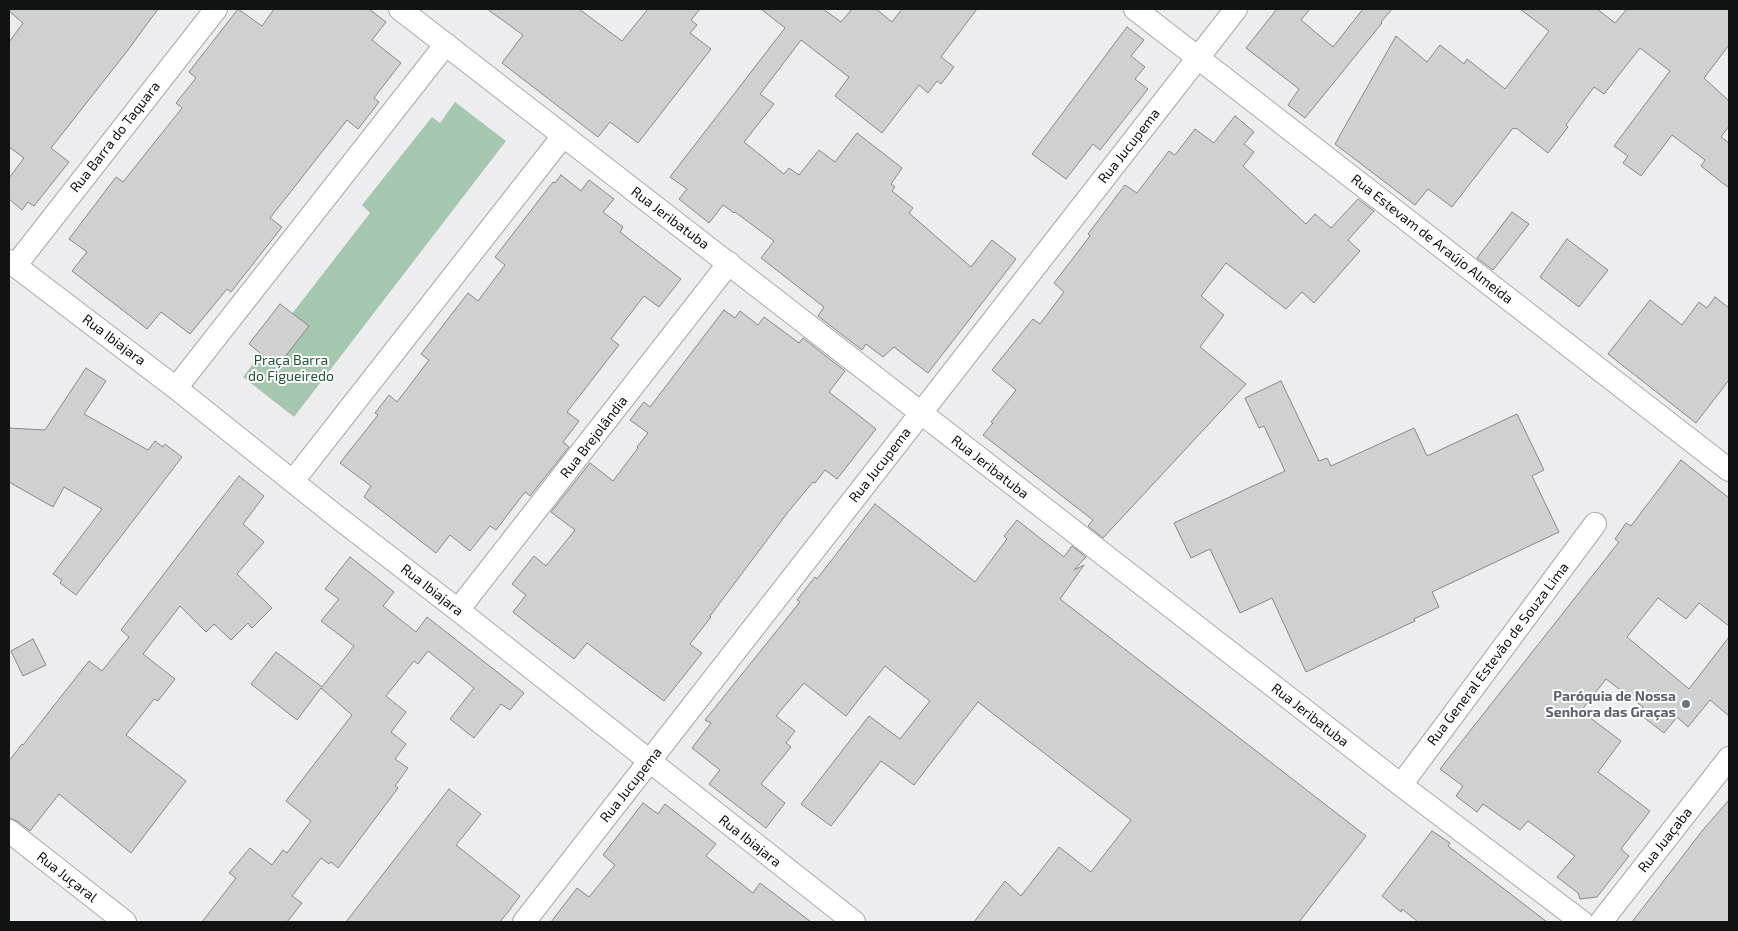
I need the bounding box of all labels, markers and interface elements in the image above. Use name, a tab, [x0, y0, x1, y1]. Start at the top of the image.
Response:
street label: Rua Barra do Taquara	[66, 78, 164, 196]
street label: Rua Jucupema	[1094, 105, 1164, 187]
street label: Rua Estevam de Araújo Almeida	[1348, 171, 1516, 307]
street label: Rua Jeribatuba	[628, 183, 712, 253]
street label: Rua Ibiajara	[79, 311, 149, 369]
park label: Praça Barra do Figueiredo	[248, 352, 334, 384]
street label: Rua Brejolândia	[557, 393, 631, 481]
street label: Rua Jucupema	[845, 424, 915, 506]
street label: Rua Jeribatuba	[948, 432, 1032, 502]
street label: Rua General Estevão de Souza Lima	[1424, 559, 1572, 749]
street label: Rua Ibiajara	[397, 560, 467, 620]
street label: Rua Jeribatuba	[1268, 680, 1352, 750]
place label: Paróquia de Nossa Senhora das Graças	[1546, 688, 1676, 720]
marker: Paróquia de Nossa Senhora das Graças	[1680, 698, 1692, 710]
street label: Rua Jucupema	[596, 744, 666, 826]
street label: Rua Juaçaba	[1634, 804, 1696, 876]
street label: Rua Ibiajara	[715, 811, 785, 871]
street label: Rua Juçaral	[33, 848, 101, 906]

